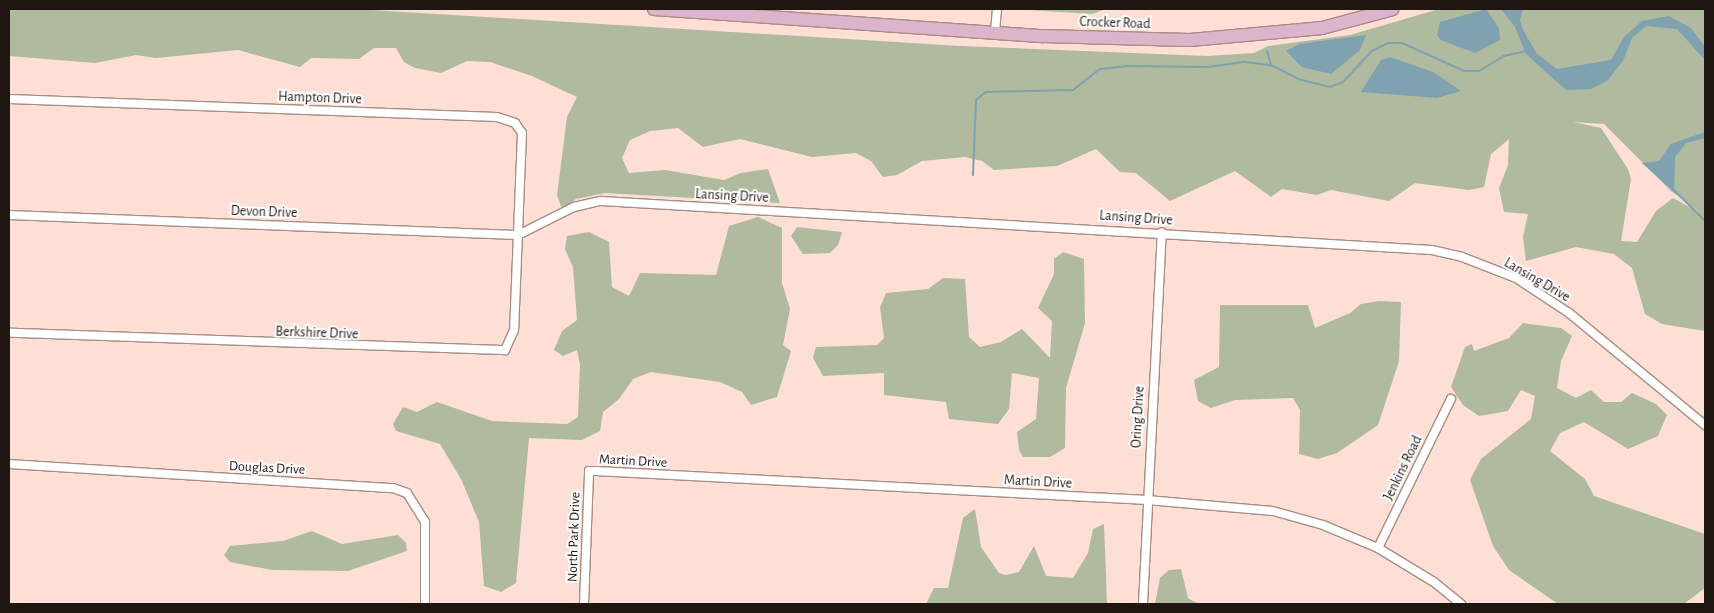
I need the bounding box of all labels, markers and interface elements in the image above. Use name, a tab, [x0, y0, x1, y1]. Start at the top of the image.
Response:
street label: Crocker Road	[1079, 13, 1151, 33]
street label: Hampton Drive	[278, 88, 362, 108]
street label: Lansing Drive	[695, 186, 769, 206]
street label: Devon Drive	[230, 202, 298, 222]
street label: Lansing Drive	[1099, 207, 1173, 229]
street label: Lansing Drive	[1501, 254, 1573, 306]
street label: Berkshire Drive	[275, 323, 359, 343]
street label: Oring Drive	[1128, 385, 1148, 449]
street label: Jenkins Road	[1380, 433, 1426, 503]
street label: Martin Drive	[598, 451, 668, 471]
street label: Douglas Drive	[228, 458, 306, 478]
street label: Martin Drive	[1003, 472, 1073, 492]
street label: North Park Drive	[564, 492, 584, 582]

